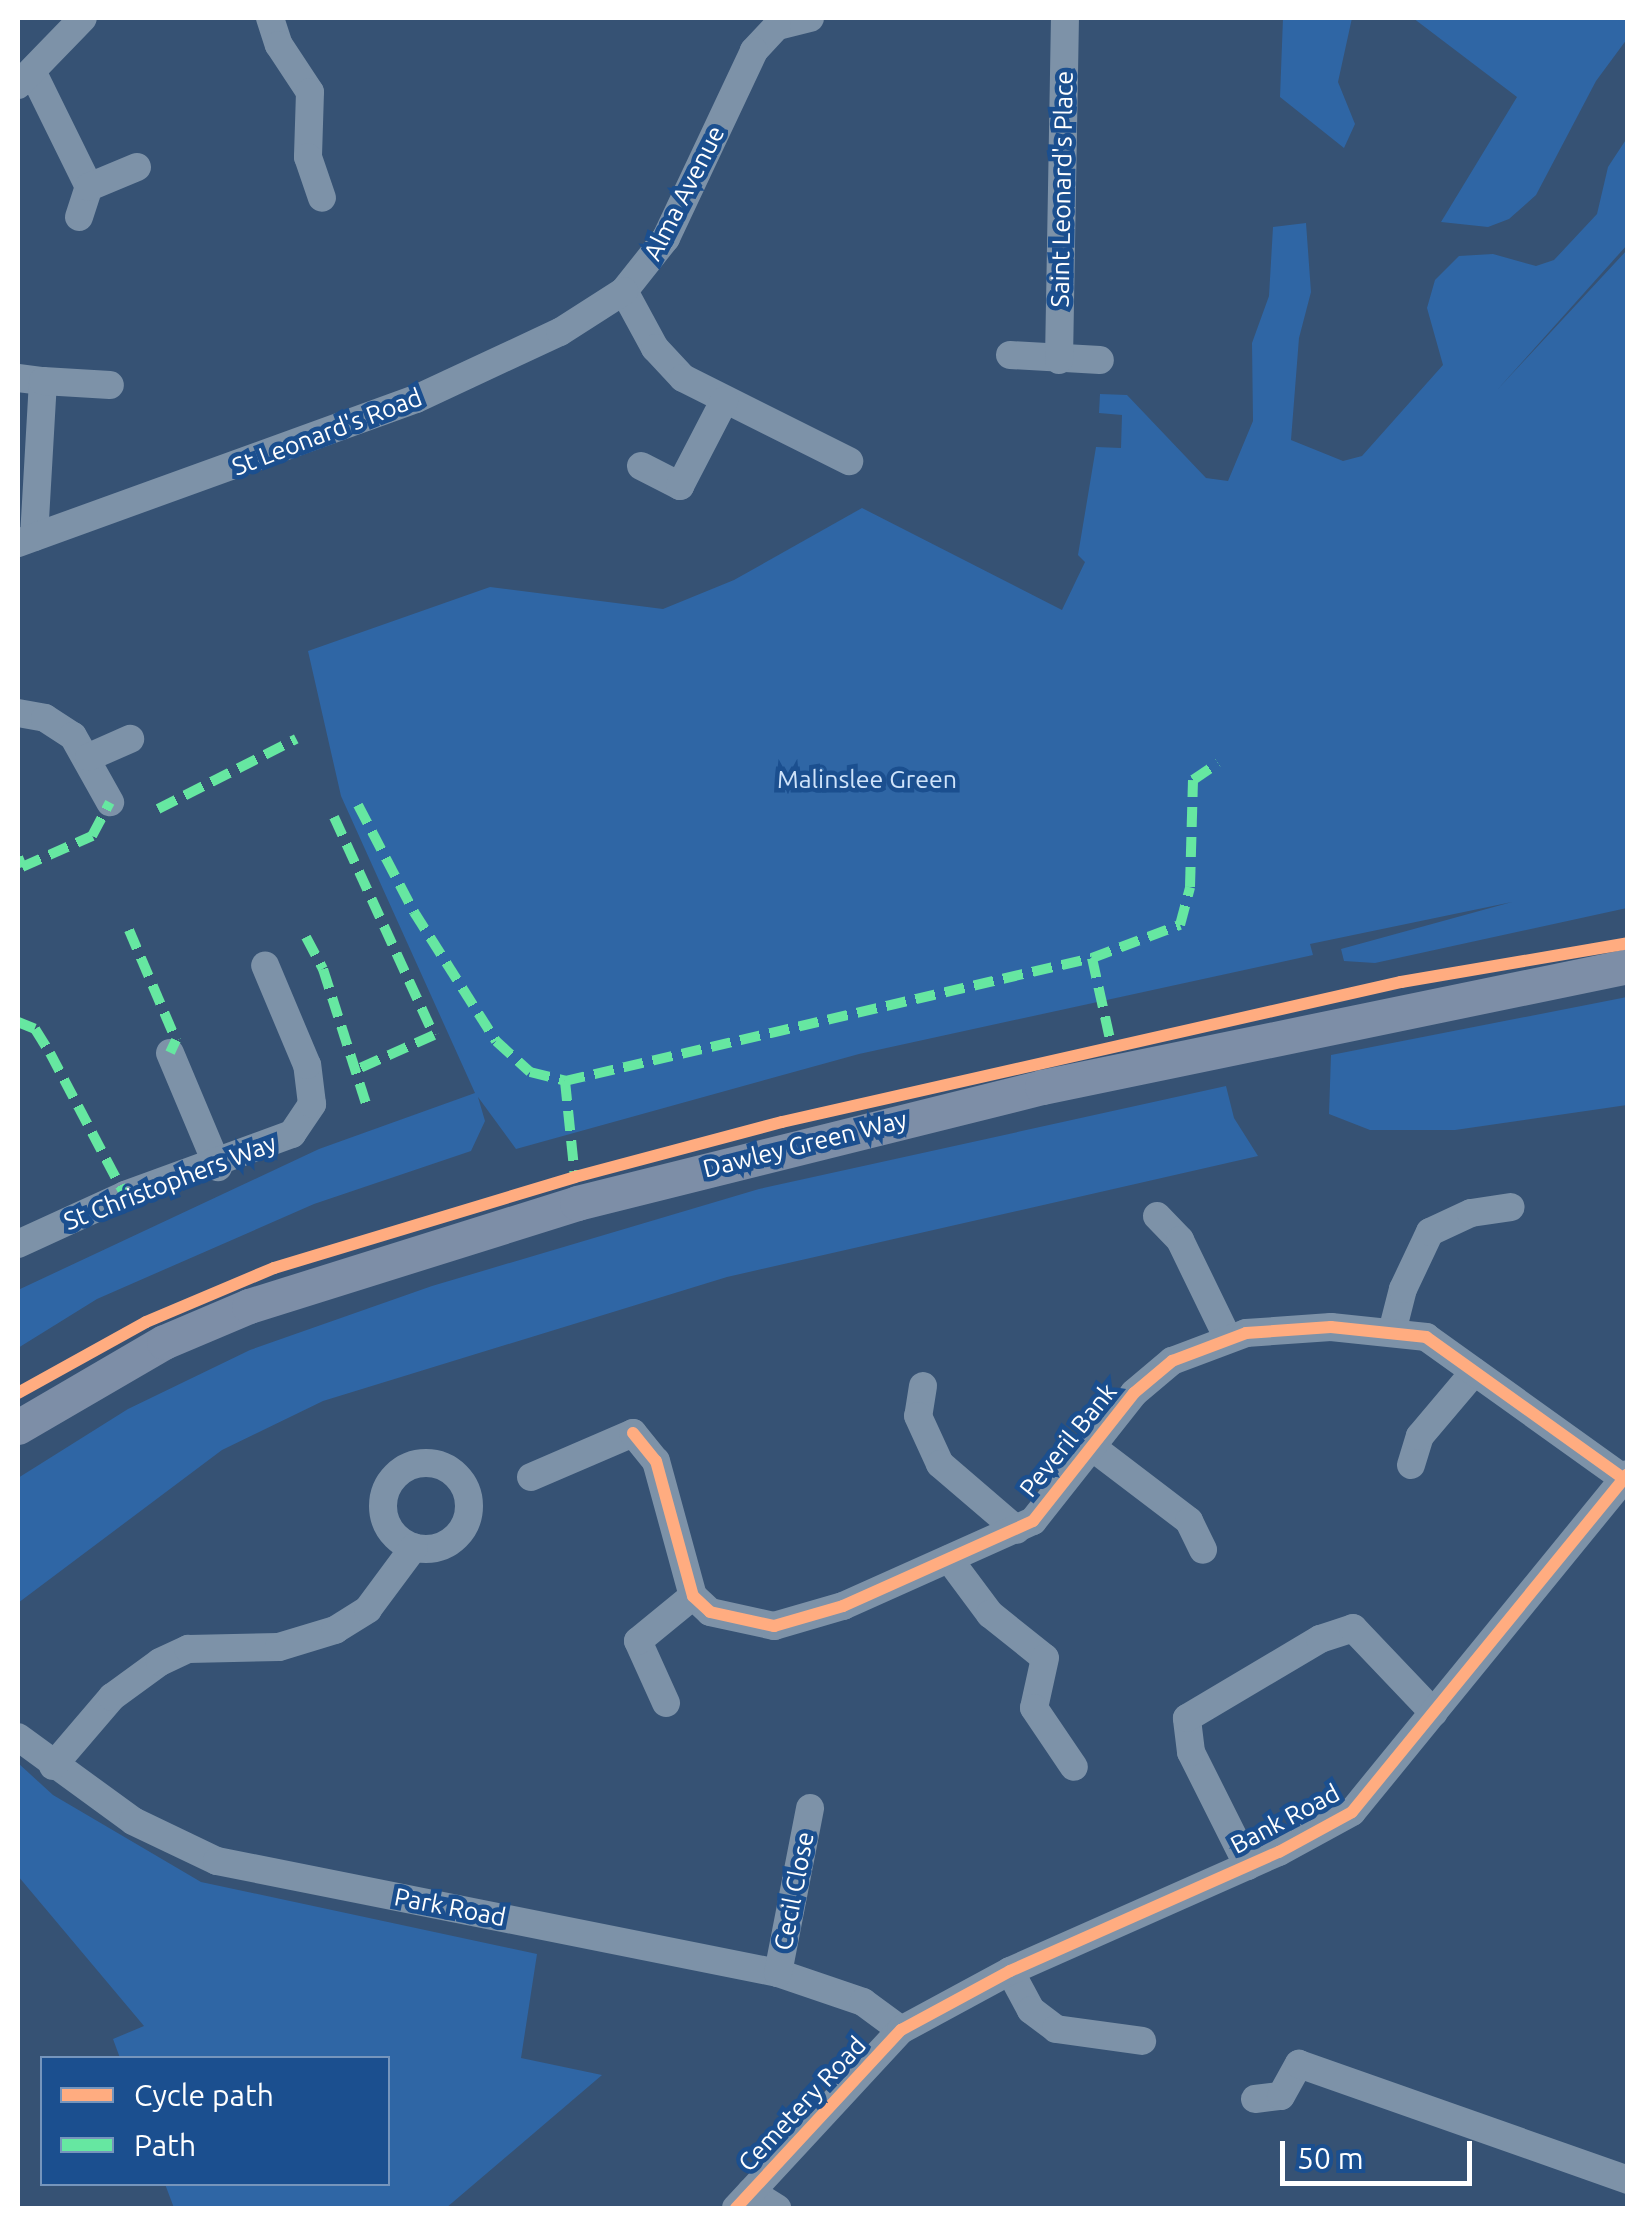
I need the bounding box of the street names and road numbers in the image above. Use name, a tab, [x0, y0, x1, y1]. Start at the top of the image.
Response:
street label: Saint Leonard's Place	[1045, 70, 1079, 308]
street label: Alma Avenue	[637, 121, 731, 265]
street label: St Leonard's Road	[228, 382, 426, 482]
street label: Dawley Green Way	[700, 1104, 910, 1184]
street label: St Christophers Way	[59, 1128, 281, 1236]
street label: Peveril Bank	[1013, 1377, 1123, 1503]
street label: Bank Road	[1225, 1778, 1345, 1860]
street label: Cecil Close	[768, 1829, 820, 1953]
street label: Park Road	[392, 1881, 508, 1933]
street label: Cemetery Road	[732, 2030, 872, 2178]

